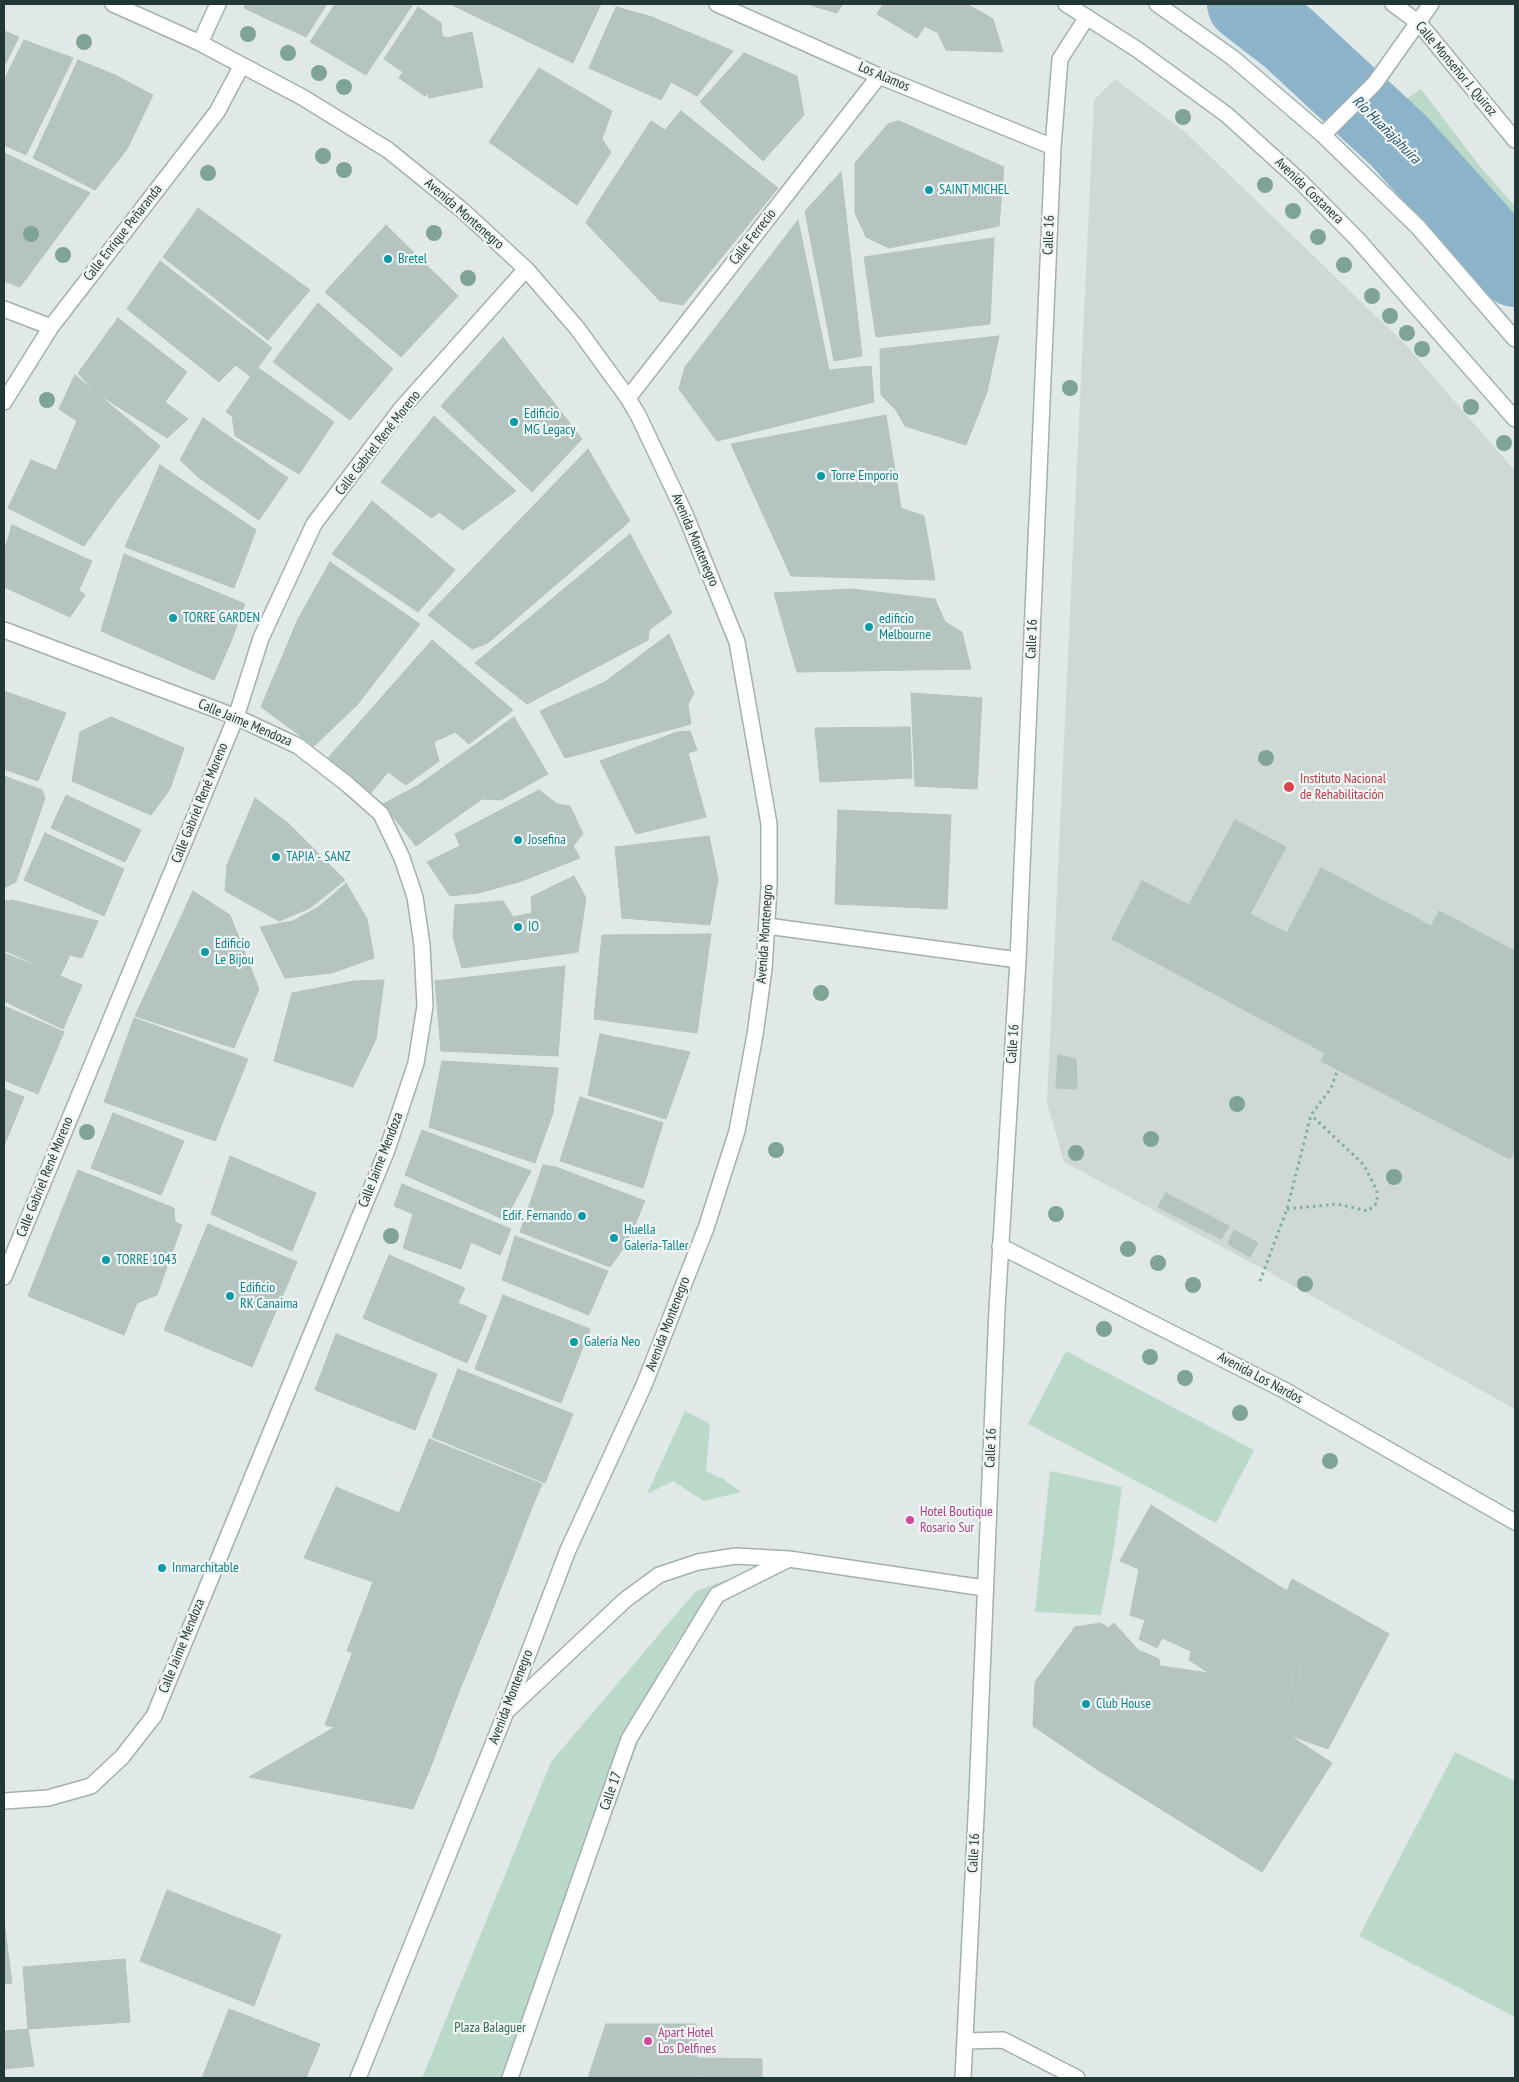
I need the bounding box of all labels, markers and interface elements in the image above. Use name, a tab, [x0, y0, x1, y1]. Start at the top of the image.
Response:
street label: Calle Monseñor J. Quiroz	[1412, 18, 1500, 120]
street label: Los Alamos	[856, 59, 912, 95]
water label: Río Huañajahuira	[1348, 92, 1424, 168]
street label: Avenida Costanera	[1271, 154, 1347, 228]
street label: Avenida Montenegro	[421, 175, 507, 253]
street label: Calle Enrique Peñaranda	[80, 181, 166, 285]
place label: SAINT MICHEL	[939, 182, 1010, 198]
marker: SAINT MICHEL	[923, 184, 935, 196]
street label: Calle Ferrecio	[726, 206, 780, 268]
street label: Calle 16	[1040, 215, 1058, 255]
place label: Bretel	[398, 251, 427, 267]
marker: Bretel	[382, 253, 394, 265]
street label: Calle Gabriel René Moreno	[332, 387, 424, 499]
place label: Edificio MG Legacy	[524, 406, 575, 438]
marker: Edificio MG Legacy	[508, 416, 520, 428]
place label: Torre Emporio	[831, 468, 898, 484]
marker: Torre Emporio	[815, 470, 827, 482]
street label: Avenida Montenegro	[668, 491, 722, 589]
place label: TORRE GARDEN	[183, 610, 260, 626]
place label: edificio Melbourne	[879, 611, 931, 644]
marker: TORRE GARDEN	[167, 612, 179, 624]
street label: Calle 16	[1023, 619, 1041, 659]
marker: edificio Melbourne	[863, 621, 875, 633]
street label: Calle Jaime Mendoza	[196, 696, 294, 750]
street label: Calle Gabriel René Moreno	[168, 740, 232, 866]
place label: Instituto Nacional de Rehabilitación	[1300, 771, 1386, 804]
marker: Instituto Nacional de Rehabilitación	[1282, 780, 1296, 794]
place label: Josefina	[528, 832, 566, 848]
marker: Josefina	[512, 834, 524, 846]
place label: TAPIA - SANZ	[286, 849, 351, 865]
marker: TAPIA - SANZ	[270, 851, 282, 863]
street label: Avenida Montenegro	[753, 884, 777, 984]
place label: IO	[528, 919, 539, 935]
marker: IO	[512, 921, 524, 933]
place label: Edificio Le Bijou	[215, 936, 254, 969]
marker: Edificio Le Bijou	[199, 946, 211, 958]
street label: Calle 16	[1003, 1024, 1023, 1064]
street label: Calle Jaime Mendoza	[355, 1110, 407, 1210]
street label: Calle Gabriel René Moreno	[13, 1114, 77, 1240]
place label: Edif. Fernando	[503, 1208, 572, 1224]
marker: Edif. Fernando	[576, 1210, 588, 1222]
place label: Huella Galería-Taller	[624, 1222, 689, 1254]
marker: Huella Galería-Taller	[608, 1232, 620, 1244]
place label: TORRE 1043	[116, 1252, 177, 1268]
marker: TORRE 1043	[100, 1254, 112, 1266]
street label: Avenida Montenegro	[642, 1274, 694, 1374]
place label: Edificio RK Canaima	[240, 1280, 298, 1312]
marker: Edificio RK Canaima	[224, 1290, 236, 1302]
place label: Galería Neo	[584, 1334, 640, 1350]
marker: Galería Neo	[568, 1336, 580, 1348]
street label: Avenida Los Nardos	[1215, 1349, 1305, 1407]
street label: Calle 16	[982, 1428, 1000, 1468]
place label: Hotel Boutique Rosario Sur	[920, 1504, 993, 1536]
marker: Hotel Boutique Rosario Sur	[904, 1514, 916, 1526]
place label: Inmarchitable	[172, 1560, 239, 1576]
marker: Inmarchitable	[156, 1562, 168, 1574]
street label: Calle Jaime Mendoza	[155, 1596, 209, 1696]
street label: Avenida Montenegro	[485, 1647, 537, 1747]
place label: Club House	[1096, 1696, 1151, 1712]
marker: Club House	[1080, 1698, 1092, 1710]
street label: Calle 17	[597, 1769, 625, 1813]
street label: Calle 16	[965, 1833, 983, 1873]
park label: Plaza Balaguer	[454, 2020, 526, 2036]
place label: Apart Hotel Los Delfines	[658, 2025, 716, 2058]
marker: Apart Hotel Los Delfines	[642, 2035, 654, 2047]

